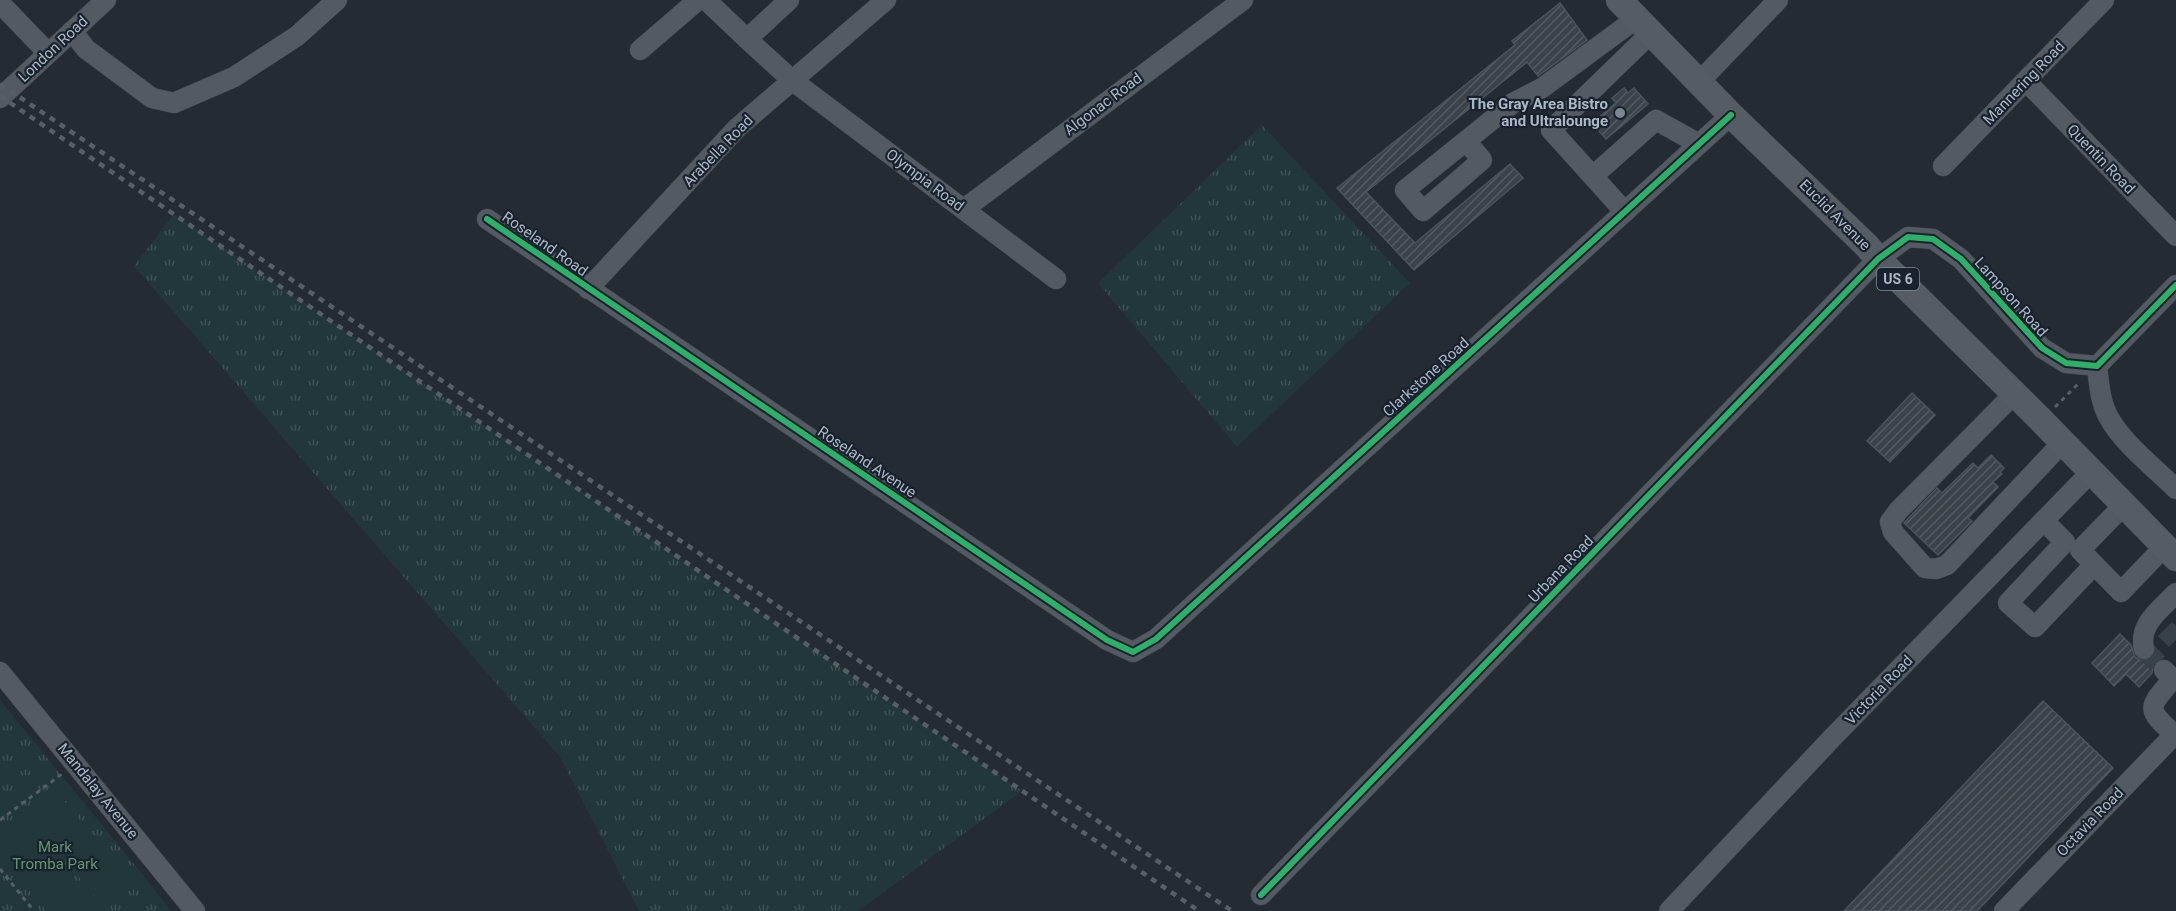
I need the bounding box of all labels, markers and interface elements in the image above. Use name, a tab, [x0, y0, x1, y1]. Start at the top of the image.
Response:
street label: London Road	[15, 12, 91, 86]
street label: Mannering Road	[1980, 37, 2068, 129]
street label: Algonac Road	[1061, 69, 1145, 139]
place label: The Gray Area Bistro and Ultralounge	[1468, 95, 1608, 130]
marker: The Gray Area Bistro and Ultralounge	[1613, 106, 1627, 120]
street label: Arabella Road	[679, 111, 757, 191]
street label: Quentin Road	[2063, 120, 2139, 198]
street label: Olympia Road	[883, 145, 967, 215]
street label: Euclid Avenue	[1796, 176, 1874, 254]
street label: Roseland Road	[499, 208, 591, 280]
street label: Lampson Road	[1971, 254, 2051, 340]
road number: US 6	[1877, 268, 1919, 290]
street label: Clarkstone Road	[1379, 334, 1473, 420]
street label: Roseland Avenue	[814, 422, 920, 502]
street label: Urbana Road	[1525, 532, 1597, 606]
street label: Victoria Road	[1841, 652, 1917, 728]
street label: Mandalay Avenue	[54, 740, 142, 842]
street label: Octavia Road	[2053, 784, 2127, 860]
park label: Mark Tromba Park	[12, 838, 98, 873]

